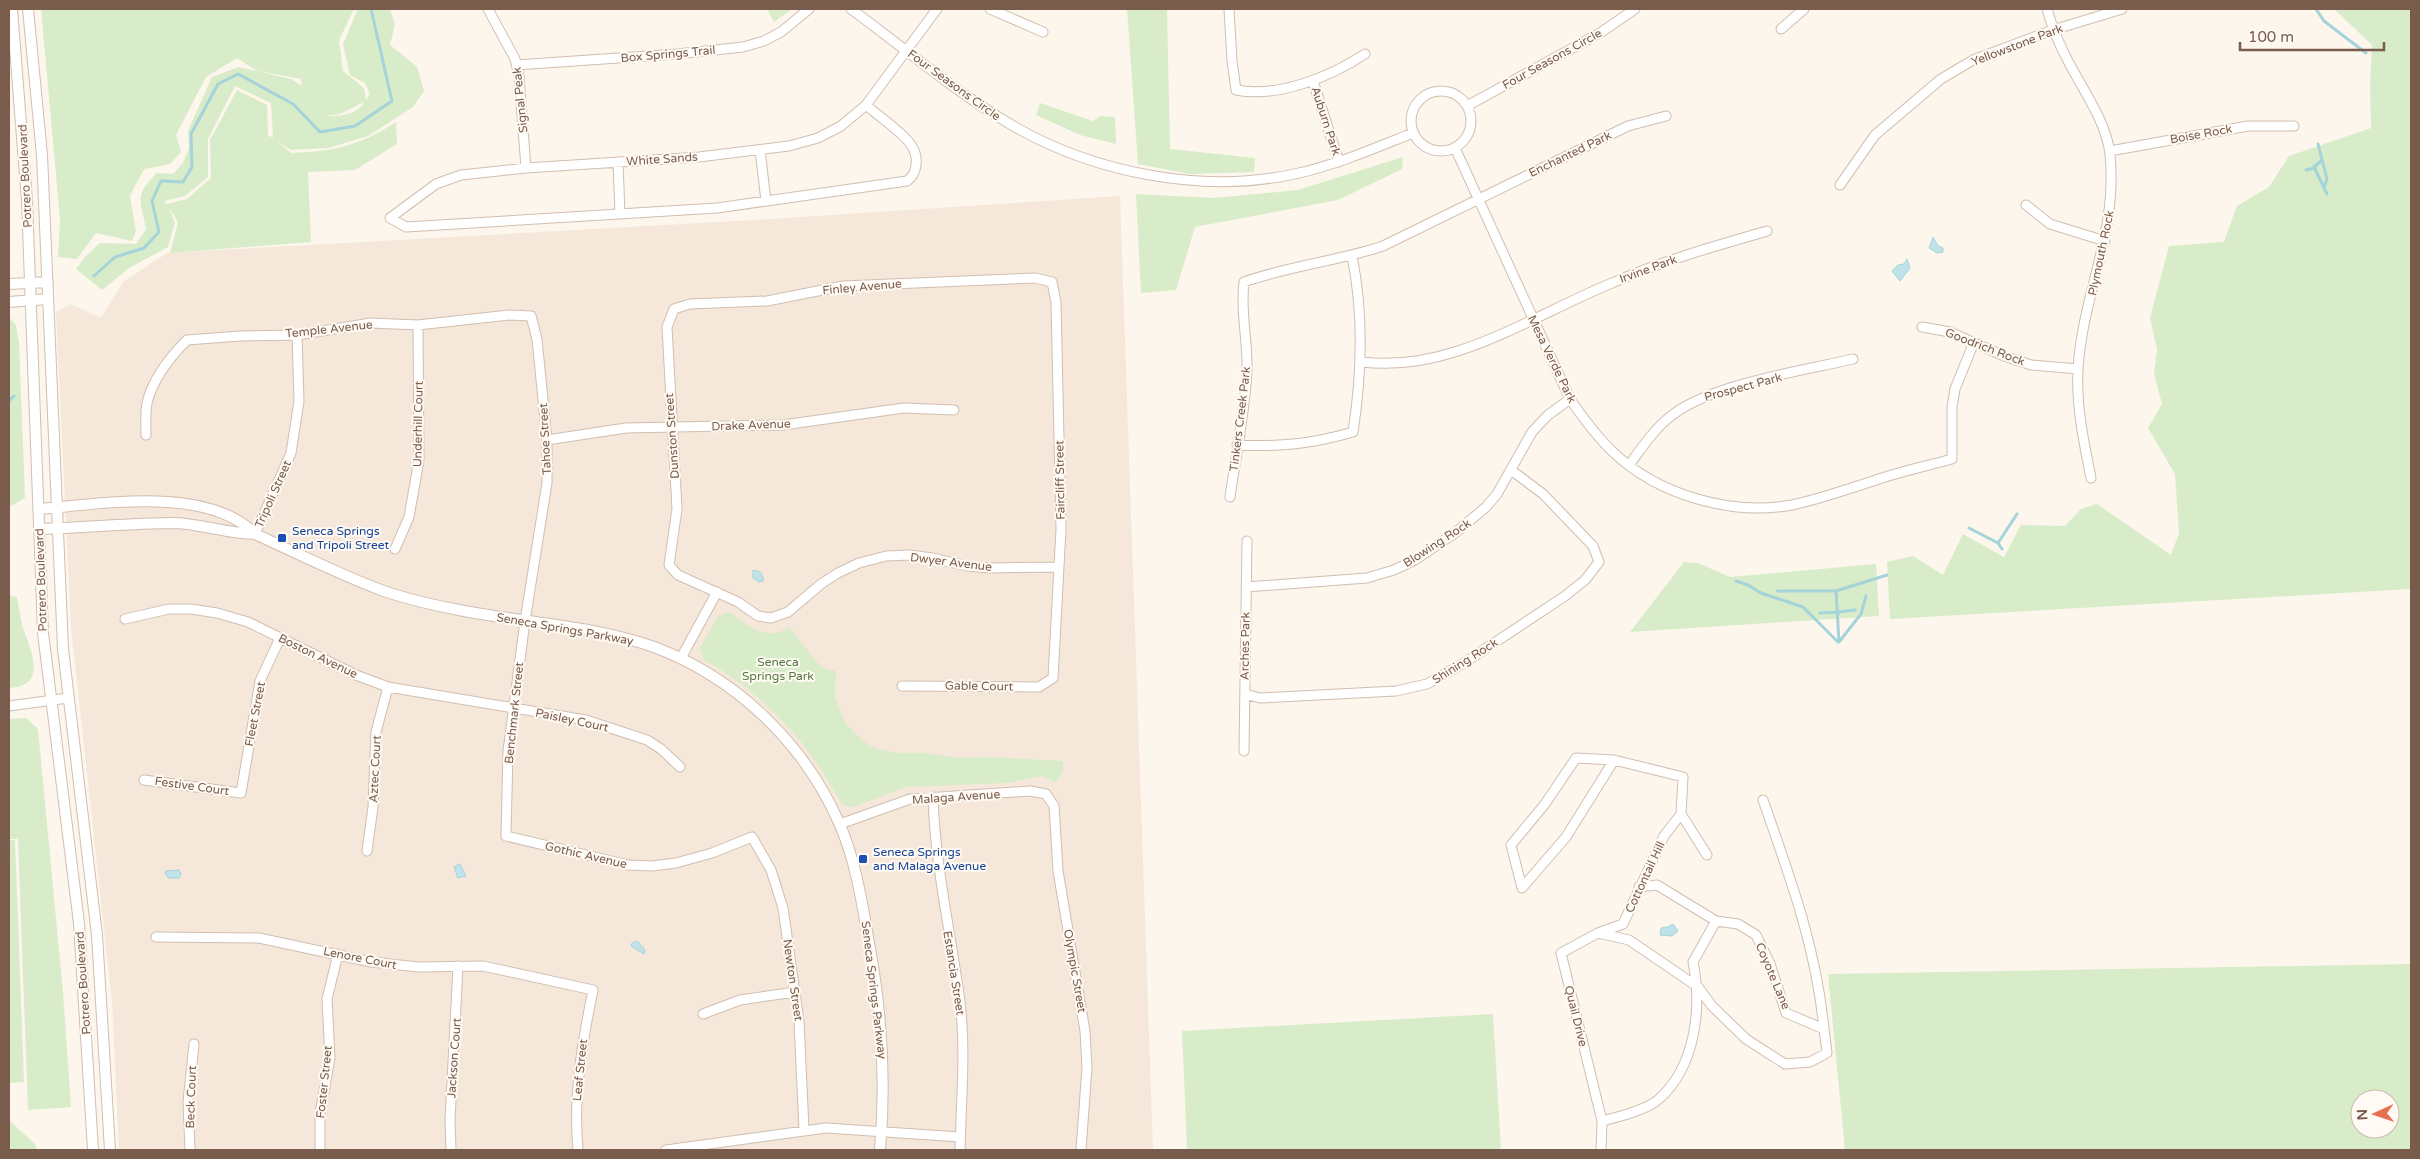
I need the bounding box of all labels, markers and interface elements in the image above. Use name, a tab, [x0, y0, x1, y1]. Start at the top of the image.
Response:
scale bar	[2240, 20, 2384, 52]
street label: Yellowstone Park	[1969, 21, 2065, 69]
street label: Four Seasons Circle	[1500, 26, 1604, 92]
text: 100 m	[2248, 28, 2294, 46]
street label: Box Springs Trail	[620, 43, 716, 65]
street label: Four Seasons Circle	[905, 47, 1003, 123]
street label: Signal Peak	[510, 66, 530, 134]
street label: Auburn Park	[1308, 85, 1344, 158]
street label: Boise Rock	[2169, 122, 2234, 146]
street label: Potrero Boulevard	[15, 124, 35, 228]
street label: Enchanted Park	[1526, 128, 1614, 180]
street label: White Sands	[626, 150, 698, 168]
street label: Plymouth Rock	[2085, 209, 2117, 297]
street label: Irvine Park	[1617, 252, 1679, 286]
street label: Finley Avenue	[822, 277, 903, 297]
street label: Mesa Verde Park	[1525, 313, 1579, 406]
street label: Temple Avenue	[285, 317, 374, 341]
street label: Goodrich Rock	[1943, 325, 2027, 369]
street label: Tinkers Creek Park	[1227, 365, 1253, 472]
street label: Prospect Park	[1703, 370, 1784, 404]
street label: Underhill Court	[410, 380, 426, 467]
street label: Dunston Street	[662, 392, 682, 479]
street label: Tahoe Street	[536, 402, 554, 475]
street label: Drake Avenue	[711, 417, 791, 433]
street label: Faircliff Street	[1052, 440, 1068, 520]
street label: Tripoli Street	[252, 458, 294, 530]
street label: Blowing Rock	[1401, 516, 1474, 570]
place label: Seneca Springs and Tripoli Street	[292, 524, 390, 552]
street label: Potrero Boulevard	[32, 528, 50, 632]
marker: Seneca Springs and Tripoli Street	[276, 532, 288, 544]
street label: Dwyer Avenue	[909, 550, 993, 574]
street label: Seneca Springs Parkway	[495, 610, 635, 648]
street label: Arches Park	[1237, 611, 1253, 680]
street label: Boston Avenue	[276, 631, 360, 681]
street label: Shining Rock	[1430, 635, 1501, 687]
park label: Seneca Springs Park	[742, 655, 814, 683]
street label: Benchmark Street	[502, 661, 526, 765]
street label: Gable Court	[945, 678, 1014, 694]
street label: Fleet Street	[242, 680, 268, 748]
street label: Paisley Court	[534, 705, 610, 735]
street label: Aztec Court	[366, 734, 384, 803]
street label: Festive Court	[154, 774, 231, 798]
street label: Malaga Avenue	[911, 787, 1001, 807]
street label: Gothic Avenue	[544, 839, 629, 871]
street label: Cottontail Hill	[1622, 839, 1668, 915]
place label: Seneca Springs and Malaga Avenue	[873, 845, 986, 873]
marker: Seneca Springs and Malaga Avenue	[857, 853, 869, 865]
street label: Seneca Springs Parkway	[859, 920, 889, 1060]
street label: Olympic Street	[1061, 928, 1089, 1014]
street label: Estancia Street	[940, 930, 968, 1017]
street label: Potrero Boulevard	[72, 931, 94, 1035]
street label: Newton Street	[780, 938, 806, 1022]
street label: Coyote Lane	[1753, 941, 1793, 1012]
street label: Lenore Court	[322, 944, 398, 972]
street label: Quail Drive	[1562, 984, 1590, 1048]
street label: Jackson Court	[444, 1017, 464, 1099]
street label: Leaf Street	[570, 1038, 590, 1102]
street label: Foster Street	[313, 1044, 335, 1119]
street label: Beck Court	[183, 1065, 199, 1129]
north arrow	[2350, 1089, 2400, 1139]
text: N	[2354, 1109, 2371, 1121]

